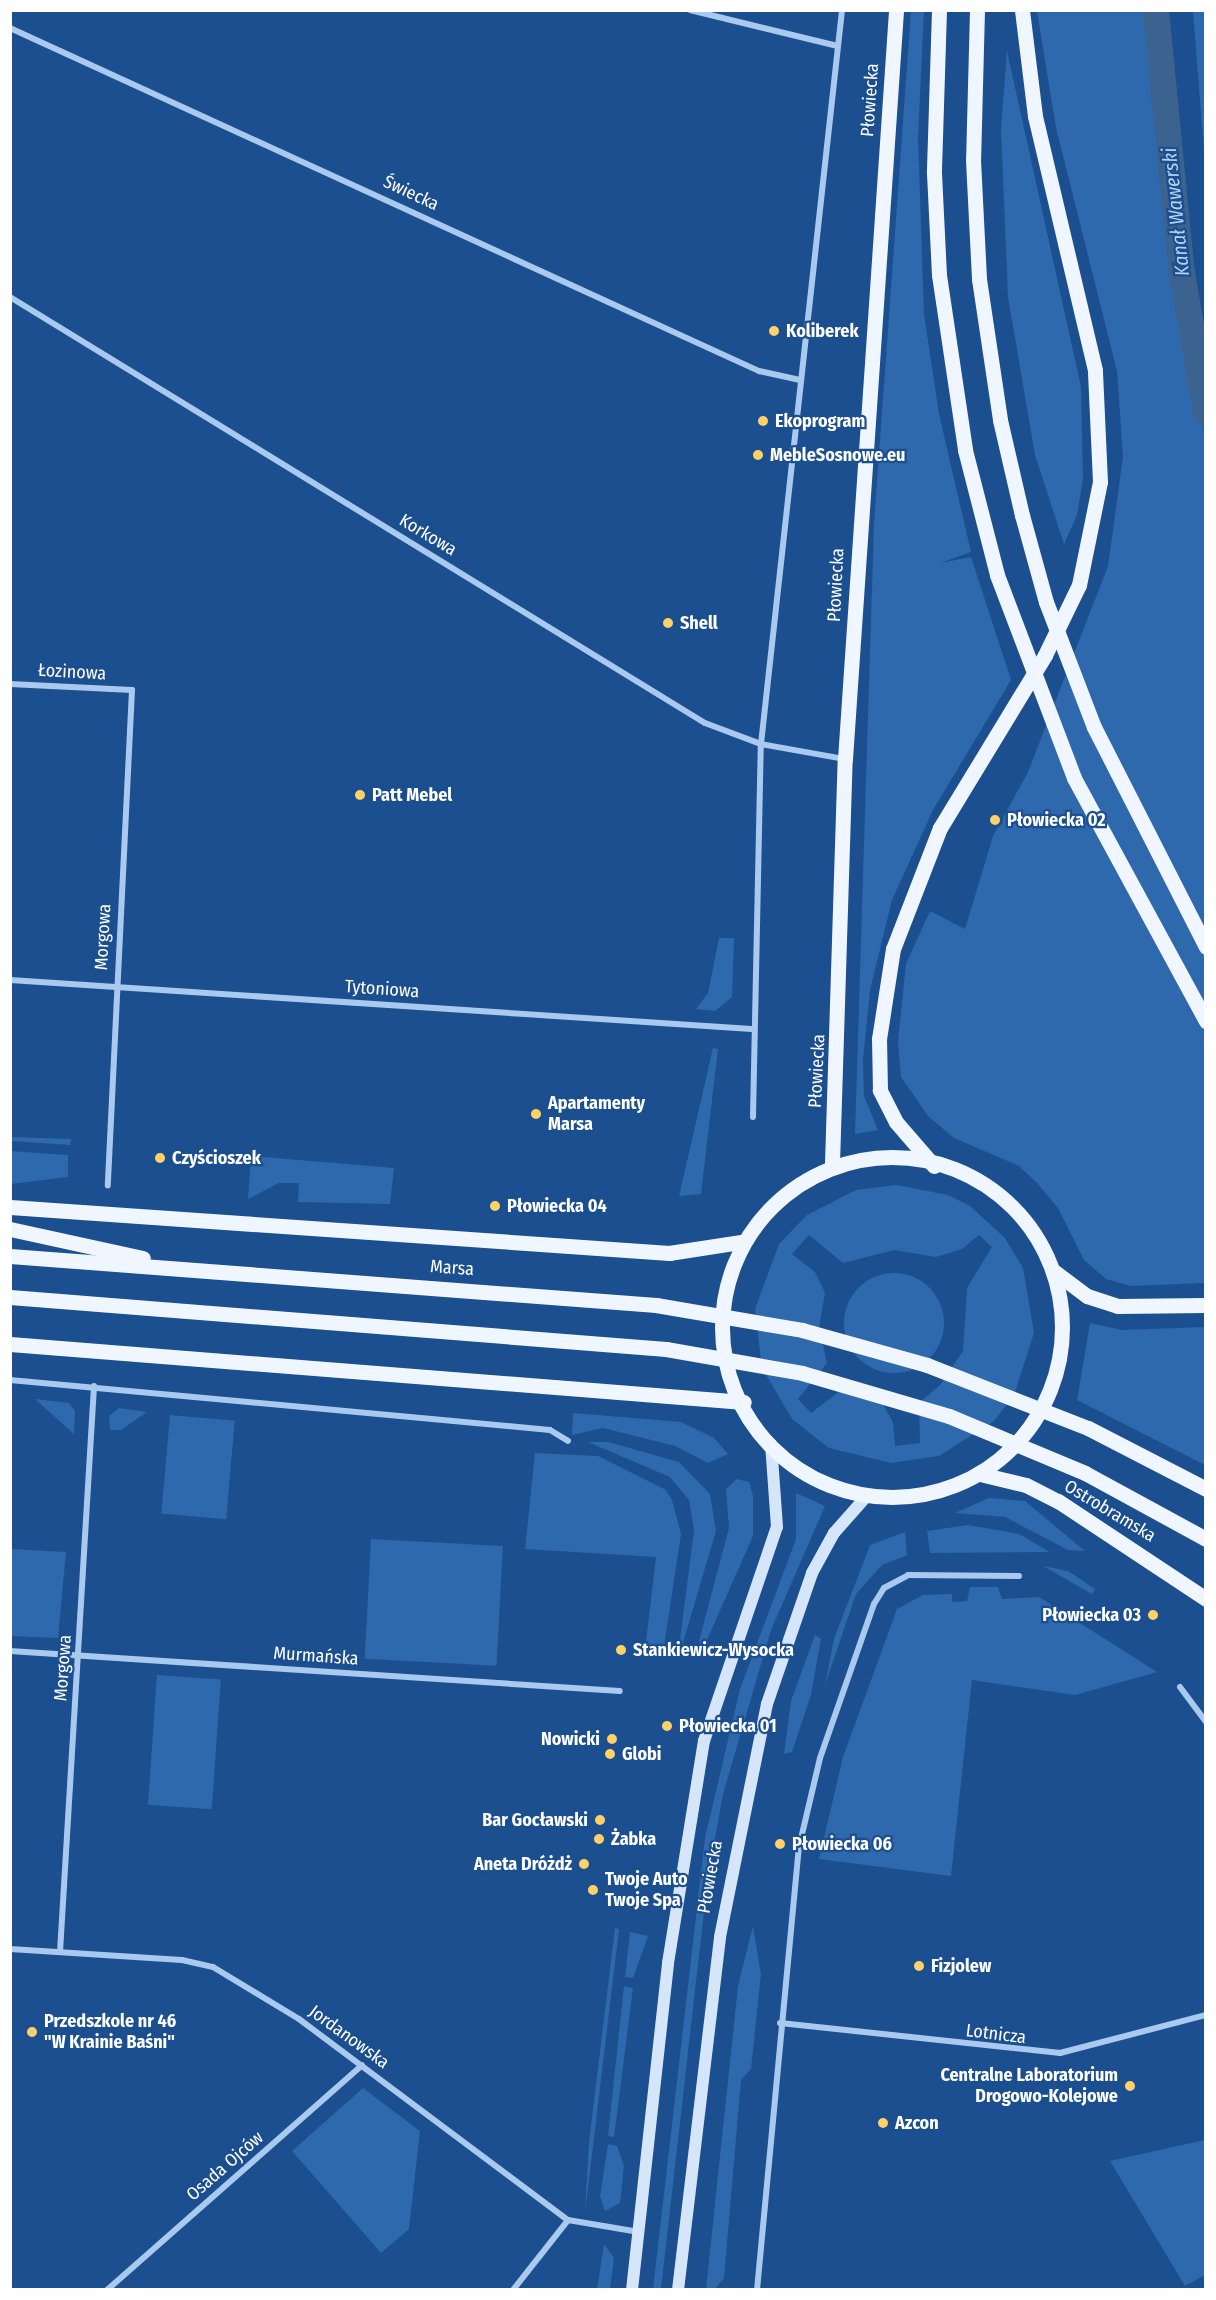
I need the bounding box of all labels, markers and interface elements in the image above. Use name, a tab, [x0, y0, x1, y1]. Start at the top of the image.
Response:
street label: Płowiecka	[857, 62, 883, 138]
water label: Kanał Wawerski	[1157, 147, 1195, 277]
street label: Świecka	[380, 171, 442, 215]
place label: Koliberek	[786, 320, 859, 342]
marker: Koliberek	[767, 324, 781, 338]
place label: Ekoprogram	[775, 410, 865, 432]
marker: Ekoprogram	[756, 414, 770, 428]
place label: MebleSosnowe.eu	[770, 444, 905, 466]
marker: MebleSosnowe.eu	[751, 448, 765, 462]
street label: Korkowa	[395, 509, 461, 561]
street label: Płowiecka	[823, 548, 849, 622]
place label: Shell	[680, 612, 718, 634]
marker: Shell	[661, 616, 675, 630]
street label: Łozinowa	[37, 659, 107, 685]
place label: Patt Mebel	[372, 784, 452, 806]
marker: Patt Mebel	[353, 788, 367, 802]
place label: Płowiecka 02	[1007, 809, 1106, 831]
marker: Płowiecka 02	[988, 813, 1002, 827]
street label: Morgowa	[90, 903, 116, 971]
street label: Tytoniowa	[344, 976, 420, 1002]
street label: Płowiecka	[804, 1034, 830, 1108]
place label: Apartamenty Marsa	[548, 1093, 645, 1136]
marker: Apartamenty Marsa	[529, 1107, 543, 1121]
place label: Czyścioszek	[172, 1147, 261, 1169]
marker: Czyścioszek	[153, 1151, 167, 1165]
place label: Płowiecka 04	[507, 1195, 607, 1217]
marker: Płowiecka 04	[488, 1199, 502, 1213]
street label: Marsa	[429, 1256, 475, 1280]
street label: Ostrobramska	[1060, 1475, 1160, 1547]
place label: Płowiecka 03	[1042, 1604, 1141, 1626]
marker: Płowiecka 03	[1146, 1608, 1160, 1622]
street label: Morgowa	[50, 1634, 76, 1702]
place label: Stankiewicz-Wysocka	[633, 1639, 794, 1661]
street label: Murmańska	[273, 1642, 359, 1670]
marker: Stankiewicz-Wysocka	[614, 1643, 628, 1657]
place label: Płowiecka 01	[679, 1715, 777, 1737]
marker: Płowiecka 01	[660, 1719, 674, 1733]
place label: Nowicki	[541, 1728, 600, 1750]
marker: Nowicki	[605, 1732, 619, 1746]
place label: Globi	[622, 1743, 661, 1765]
marker: Globi	[603, 1747, 617, 1761]
place label: Bar Gocławski	[482, 1809, 588, 1831]
marker: Bar Gocławski	[593, 1813, 607, 1827]
place label: Żabka	[611, 1828, 656, 1850]
marker: Żabka	[592, 1832, 606, 1846]
place label: Płowiecka 06	[792, 1833, 892, 1855]
marker: Płowiecka 06	[773, 1837, 787, 1851]
street label: Płowiecka	[693, 1839, 727, 1915]
place label: Aneta Dróżdż	[474, 1853, 572, 1875]
marker: Aneta Dróżdż	[577, 1857, 591, 1871]
place label: Twoje Auto Twoje Spa	[605, 1869, 688, 1912]
marker: Twoje Auto Twoje Spa	[586, 1883, 600, 1897]
place label: Fizjolew	[931, 1955, 991, 1977]
marker: Fizjolew	[912, 1959, 926, 1973]
street label: Jordanowska	[305, 2001, 393, 2073]
place label: Przedszkole nr 46 "W Krainie Baśni"	[44, 2011, 176, 2054]
street label: Lotnicza	[965, 2020, 1027, 2048]
marker: Przedszkole nr 46 "W Krainie Baśni"	[25, 2025, 39, 2039]
place label: Centralne Laboratorium Drogowo-Kolejowe	[940, 2065, 1118, 2108]
marker: Centralne Laboratorium Drogowo-Kolejowe	[1123, 2079, 1137, 2093]
place label: Azcon	[895, 2112, 939, 2134]
marker: Azcon	[876, 2116, 890, 2130]
street label: Osada Ojców	[182, 2127, 268, 2205]

